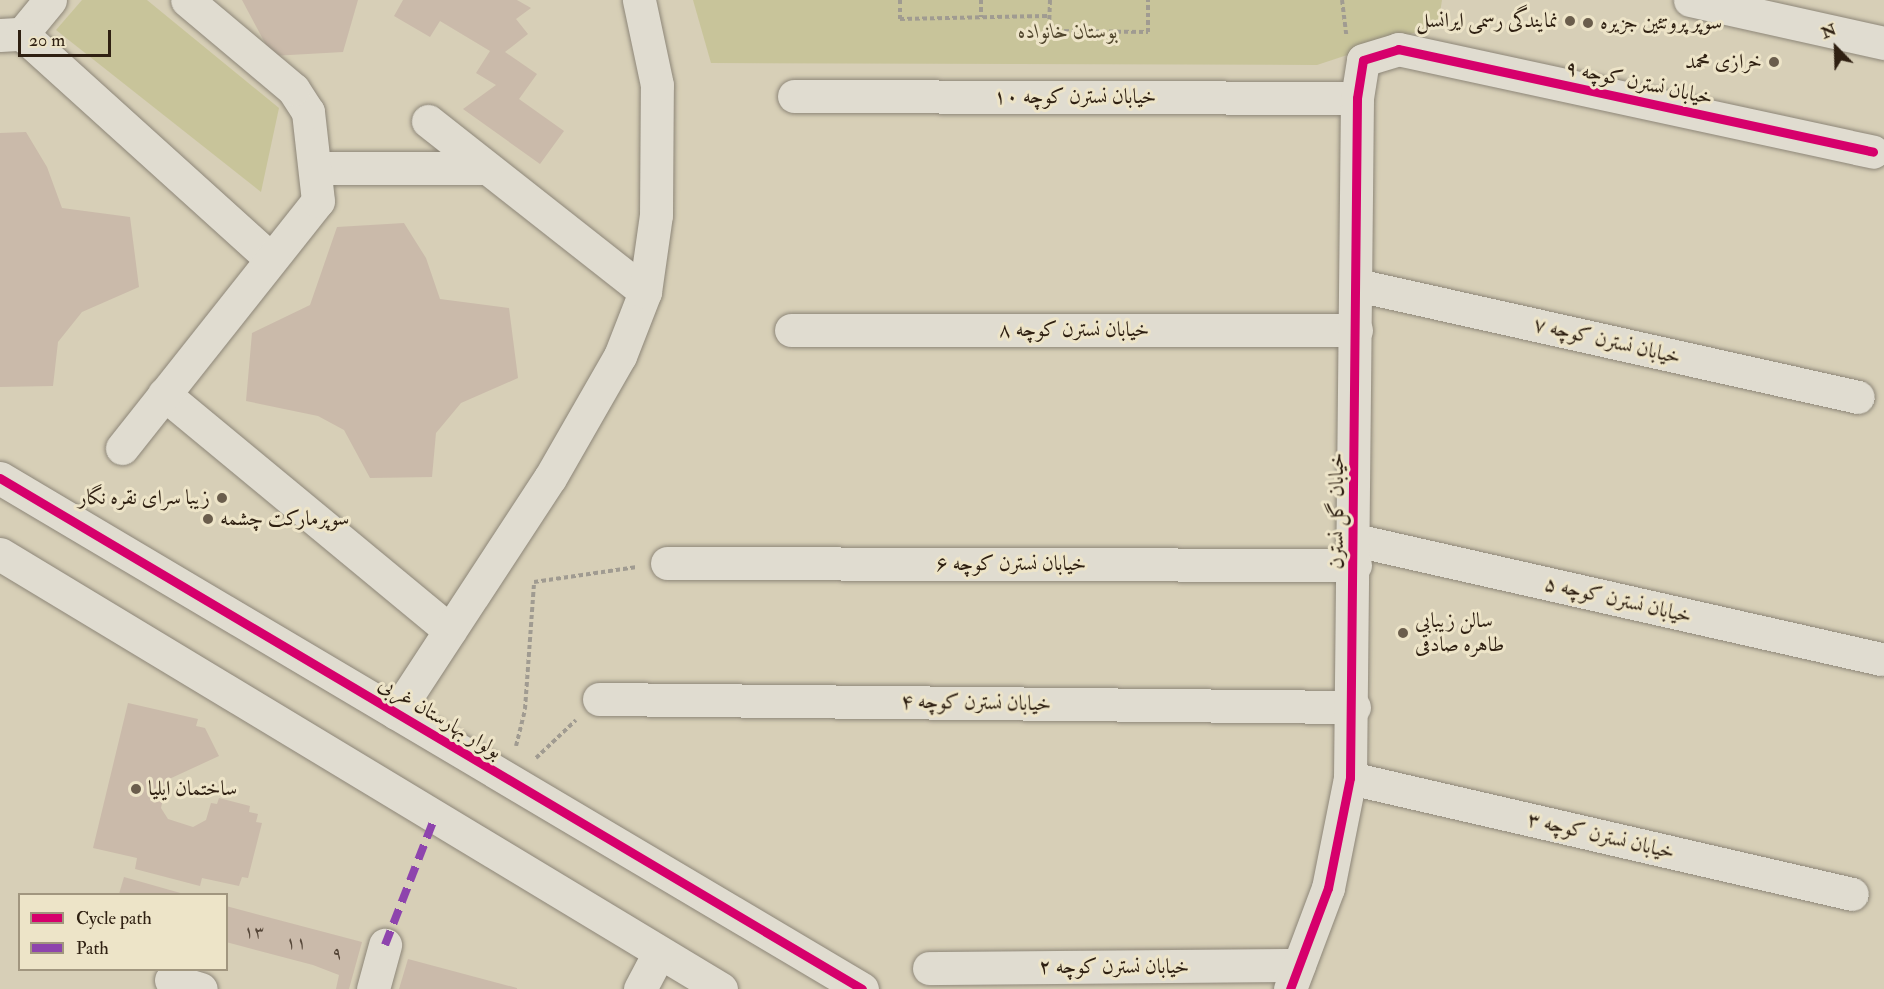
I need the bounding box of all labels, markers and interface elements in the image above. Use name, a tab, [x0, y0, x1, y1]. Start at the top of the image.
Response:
place label: نمایندگی رسمی ایرانسل	[1416, 8, 1558, 34]
place label: سوپر پروتئین جزیره	[1600, 10, 1722, 36]
marker: نمایندگی رسمی ایرانسل	[1563, 14, 1577, 28]
marker: سوپر پروتئین جزیره	[1581, 16, 1595, 30]
scale bar	[21, 18, 114, 56]
north arrow	[1806, 18, 1866, 78]
park label: بوستان خانواده	[1018, 19, 1118, 45]
text: N	[1818, 19, 1839, 43]
text: 20 m	[29, 29, 65, 52]
place label: خرازی محمد	[1685, 49, 1762, 75]
street label: خیابان نسترن کوچه ۹	[1563, 55, 1715, 111]
marker: خرازی محمد	[1767, 55, 1781, 69]
street label: خیابان نسترن کوچه ۱۰	[994, 84, 1156, 110]
street label: خیابان نسترن کوچه ۷	[1531, 312, 1683, 370]
street label: خیابان نسترن کوچه ۸	[999, 317, 1149, 343]
street label: خیابان گل نسترن	[1324, 453, 1350, 569]
place label: زیبا سرای نقره نگار	[78, 485, 210, 511]
marker: زیبا سرای نقره نگار	[215, 491, 229, 505]
place label: سوپرمارکت چشمه	[220, 506, 349, 532]
marker: سوپرمارکت چشمه	[201, 512, 215, 526]
street label: خیابان نسترن کوچه ۶	[936, 551, 1086, 577]
street label: خیابان نسترن کوچه ۵	[1542, 571, 1694, 629]
place label: سالن زیبایی طاهره صادقی	[1415, 608, 1504, 658]
marker: سالن زیبایی طاهره صادقی	[1396, 626, 1410, 640]
street label: بولوار بهارستان غربی	[374, 671, 506, 765]
street label: خیابان نسترن کوچه ۴	[901, 689, 1051, 717]
place label: ساختمان ایلیا	[148, 776, 237, 802]
marker: ساختمان ایلیا	[129, 782, 143, 796]
street label: خیابان نسترن کوچه ۳	[1525, 807, 1677, 865]
legend	[18, 893, 228, 971]
text: Cycle path	[76, 907, 152, 930]
house number: ۱۳	[243, 921, 265, 943]
house number: ۱۱	[285, 932, 307, 954]
text: Path	[76, 937, 109, 960]
house number: ۹	[332, 942, 342, 964]
street label: خیابان نسترن کوچه ۲	[1039, 954, 1189, 980]

